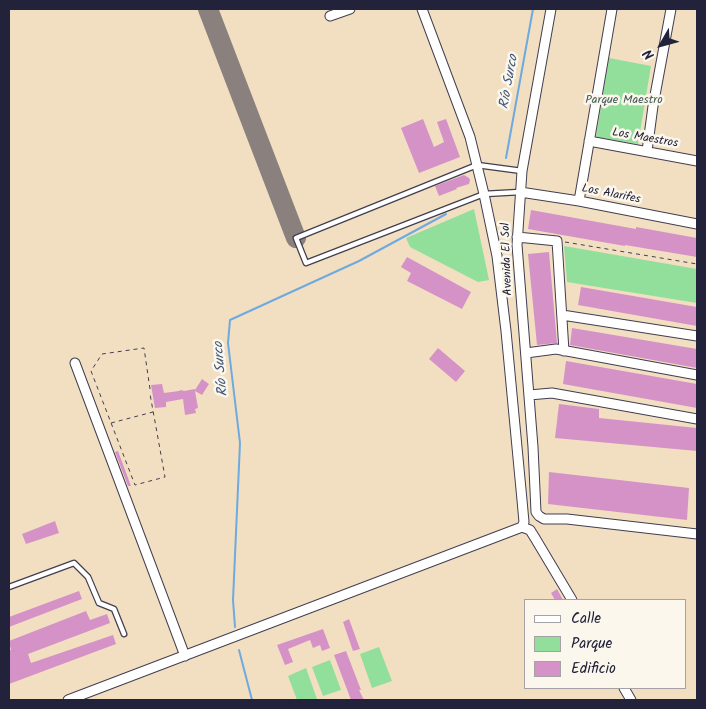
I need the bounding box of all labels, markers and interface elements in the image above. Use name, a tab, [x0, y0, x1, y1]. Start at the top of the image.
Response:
north arrow	[636, 20, 686, 70]
text: N	[638, 44, 661, 64]
water label: Río Surco	[497, 54, 523, 110]
park label: Parque Maestro	[585, 94, 663, 108]
street label: Los Maestros	[611, 126, 679, 152]
street label: Los Alarifes	[580, 182, 642, 208]
street label: Avenida El Sol	[500, 222, 516, 296]
water label: Río Surco	[211, 341, 233, 397]
legend	[524, 599, 686, 689]
text: Calle	[571, 607, 601, 631]
text: Parque	[571, 632, 612, 656]
text: Edificio	[571, 657, 616, 681]

